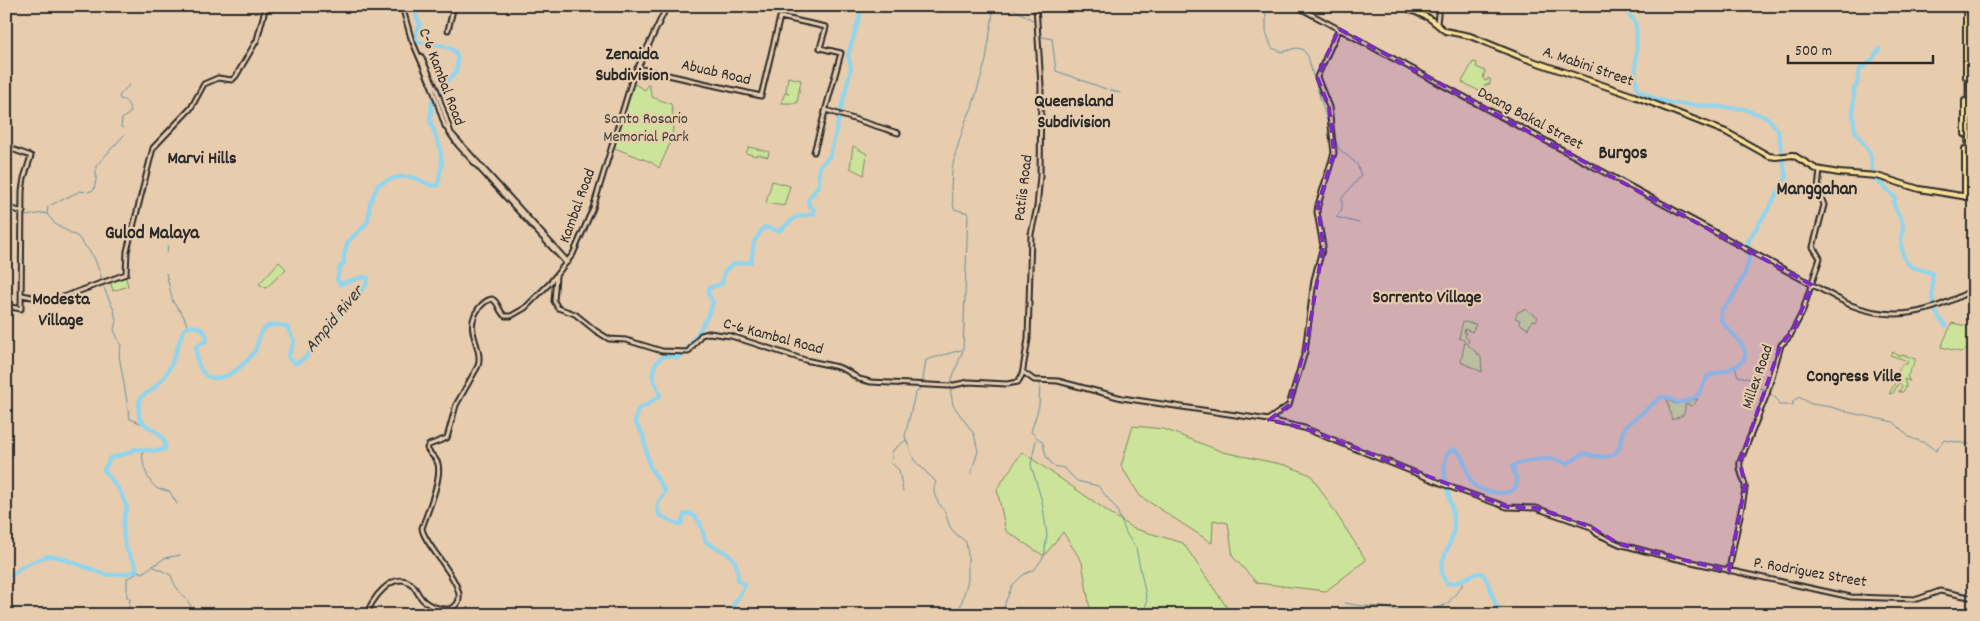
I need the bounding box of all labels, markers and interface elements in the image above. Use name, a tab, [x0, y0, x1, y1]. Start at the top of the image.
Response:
street label: C-6 Kambal Road	[412, 25, 470, 129]
scale bar	[1788, 32, 1932, 64]
street label: A. Mabini Street	[1540, 41, 1637, 93]
text: 500 m	[1795, 41, 1832, 63]
district label: Zenaida Subdivision	[595, 43, 669, 89]
street label: Abuab Road	[679, 54, 753, 92]
street label: Daang Bakal Street	[1473, 81, 1587, 157]
district label: Queensland Subdivision	[1034, 90, 1114, 136]
park label: Santo Rosario Memorial Park	[603, 108, 689, 149]
district label: Burgos	[1598, 141, 1648, 168]
district label: Marvi Hills	[167, 147, 237, 172]
street label: Patiis Road	[1009, 153, 1039, 223]
street label: Kambal Road	[554, 166, 602, 246]
district label: Manggahan	[1777, 177, 1858, 204]
district label: Gulod Malaya	[105, 221, 200, 248]
water label: Ampid River	[300, 279, 372, 359]
district label: Sorrento Village	[1372, 286, 1482, 311]
district label: Modesta Village	[32, 288, 90, 334]
street label: C-6 Kambal Road	[720, 313, 826, 361]
street label: Millex Road	[1736, 342, 1780, 412]
district label: Congress Ville	[1806, 365, 1902, 390]
street label: P. Rodriguez Street	[1752, 552, 1868, 594]

